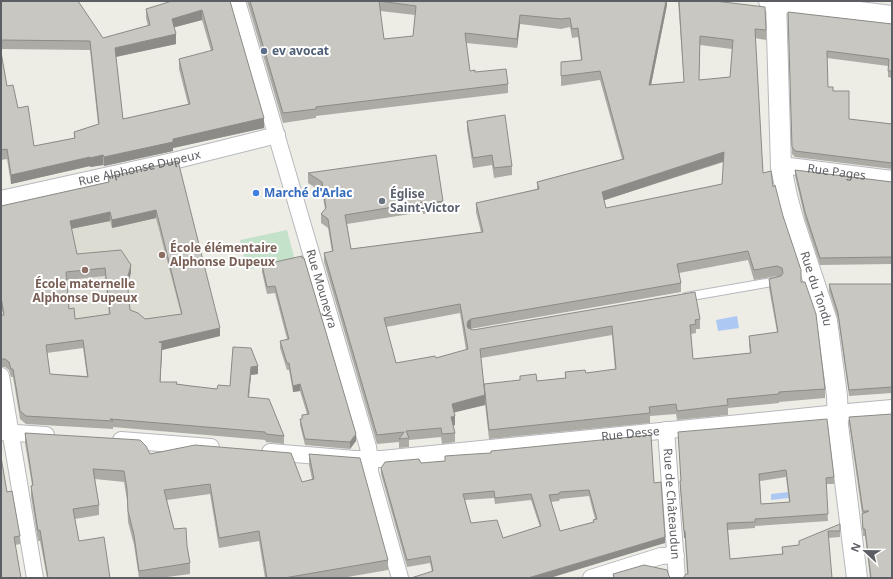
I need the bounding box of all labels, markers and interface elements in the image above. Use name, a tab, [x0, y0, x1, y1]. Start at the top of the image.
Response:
place label: ev avocat	[272, 42, 329, 59]
marker: ev avocat	[259, 46, 269, 56]
street label: Rue Alphonse Dupeux	[77, 145, 203, 190]
street label: Rue Pages	[806, 159, 867, 184]
place label: Marché d'Arlac	[264, 184, 352, 201]
place label: Église Saint-Victor	[390, 185, 461, 216]
marker: Marché d'Arlac	[251, 188, 261, 198]
marker: Église Saint-Victor	[377, 196, 387, 206]
place label: École élémentaire Alphonse Dupeux	[170, 239, 277, 270]
street label: Rue Mouneyra	[302, 247, 342, 330]
street label: Rue du Tondu	[796, 249, 837, 327]
marker: École élémentaire Alphonse Dupeux	[157, 250, 167, 260]
marker: École maternelle Alphonse Dupeux	[80, 265, 90, 275]
place label: École maternelle Alphonse Dupeux	[33, 275, 138, 306]
street label: Rue Desse	[600, 422, 661, 445]
street label: Rue de Châteaudun	[659, 448, 685, 560]
north arrow	[845, 531, 885, 571]
text: N	[847, 540, 864, 554]

